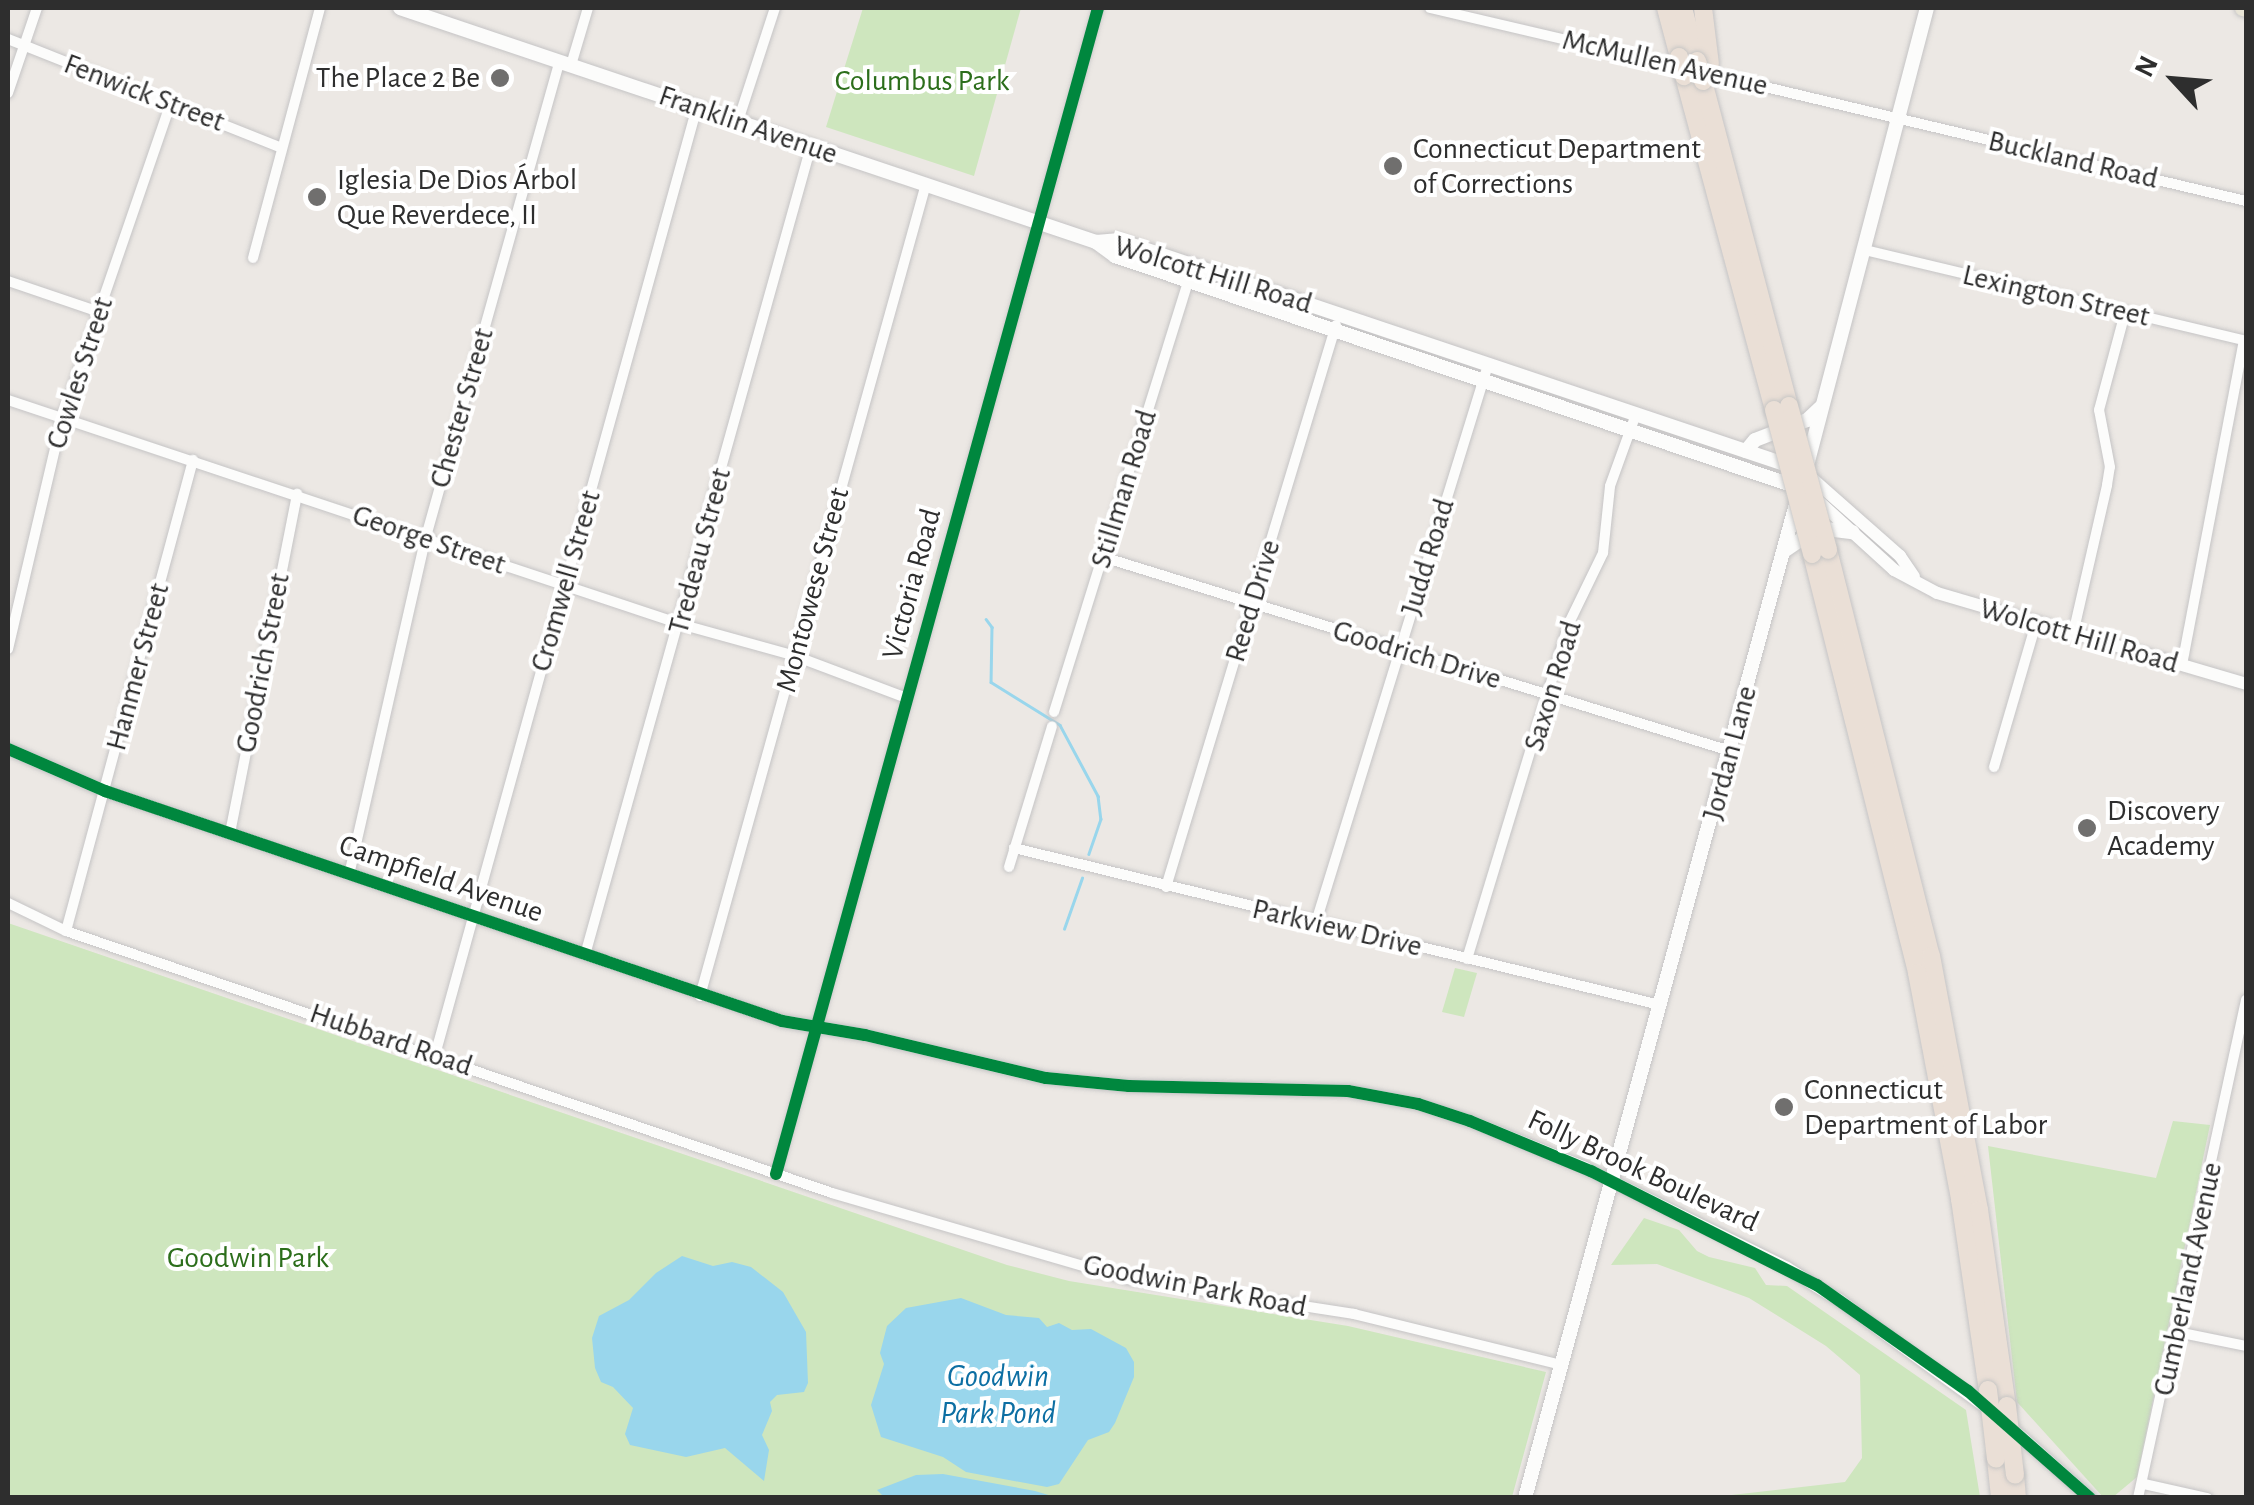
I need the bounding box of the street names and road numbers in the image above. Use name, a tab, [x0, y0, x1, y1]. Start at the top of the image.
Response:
street label: McMullen Avenue	[1559, 22, 1771, 104]
street label: Fenwick Street	[59, 46, 229, 140]
street label: Franklin Avenue	[654, 78, 842, 172]
street label: Buckland Road	[1985, 123, 2161, 197]
street label: Wolcott Hill Road	[1110, 228, 1316, 322]
street label: Lexington Street	[1959, 257, 2153, 335]
street label: Cowles Street	[39, 293, 121, 453]
street label: Chester Street	[422, 324, 502, 492]
street label: Stillman Road	[1083, 406, 1165, 572]
street label: Tredeau Street	[661, 464, 739, 638]
street label: Montowese Street	[768, 484, 858, 696]
street label: Cromwell Street	[523, 486, 609, 676]
street label: Judd Road	[1393, 494, 1463, 620]
street label: George Street	[348, 497, 510, 583]
street label: Victoria Road	[875, 505, 949, 663]
street label: Reed Drive	[1217, 535, 1289, 667]
street label: Goodrich Street	[228, 570, 298, 756]
street label: Hanmer Street	[98, 579, 178, 755]
street label: Wolcott Hill Road	[1975, 590, 2183, 682]
street label: Goodrich Drive	[1329, 612, 1505, 698]
street label: Saxon Road	[1516, 616, 1590, 756]
street label: Jordan Lane	[1695, 682, 1765, 824]
street label: Campfield Avenue	[334, 827, 548, 931]
street label: Parkview Drive	[1249, 891, 1425, 965]
street label: Hubbard Road	[305, 995, 477, 1085]
street label: Folly Brook Boulevard	[1522, 1102, 1764, 1240]
street label: Cumberland Avenue	[2146, 1159, 2230, 1399]
street label: Goodwin Park Road	[1080, 1247, 1310, 1325]

